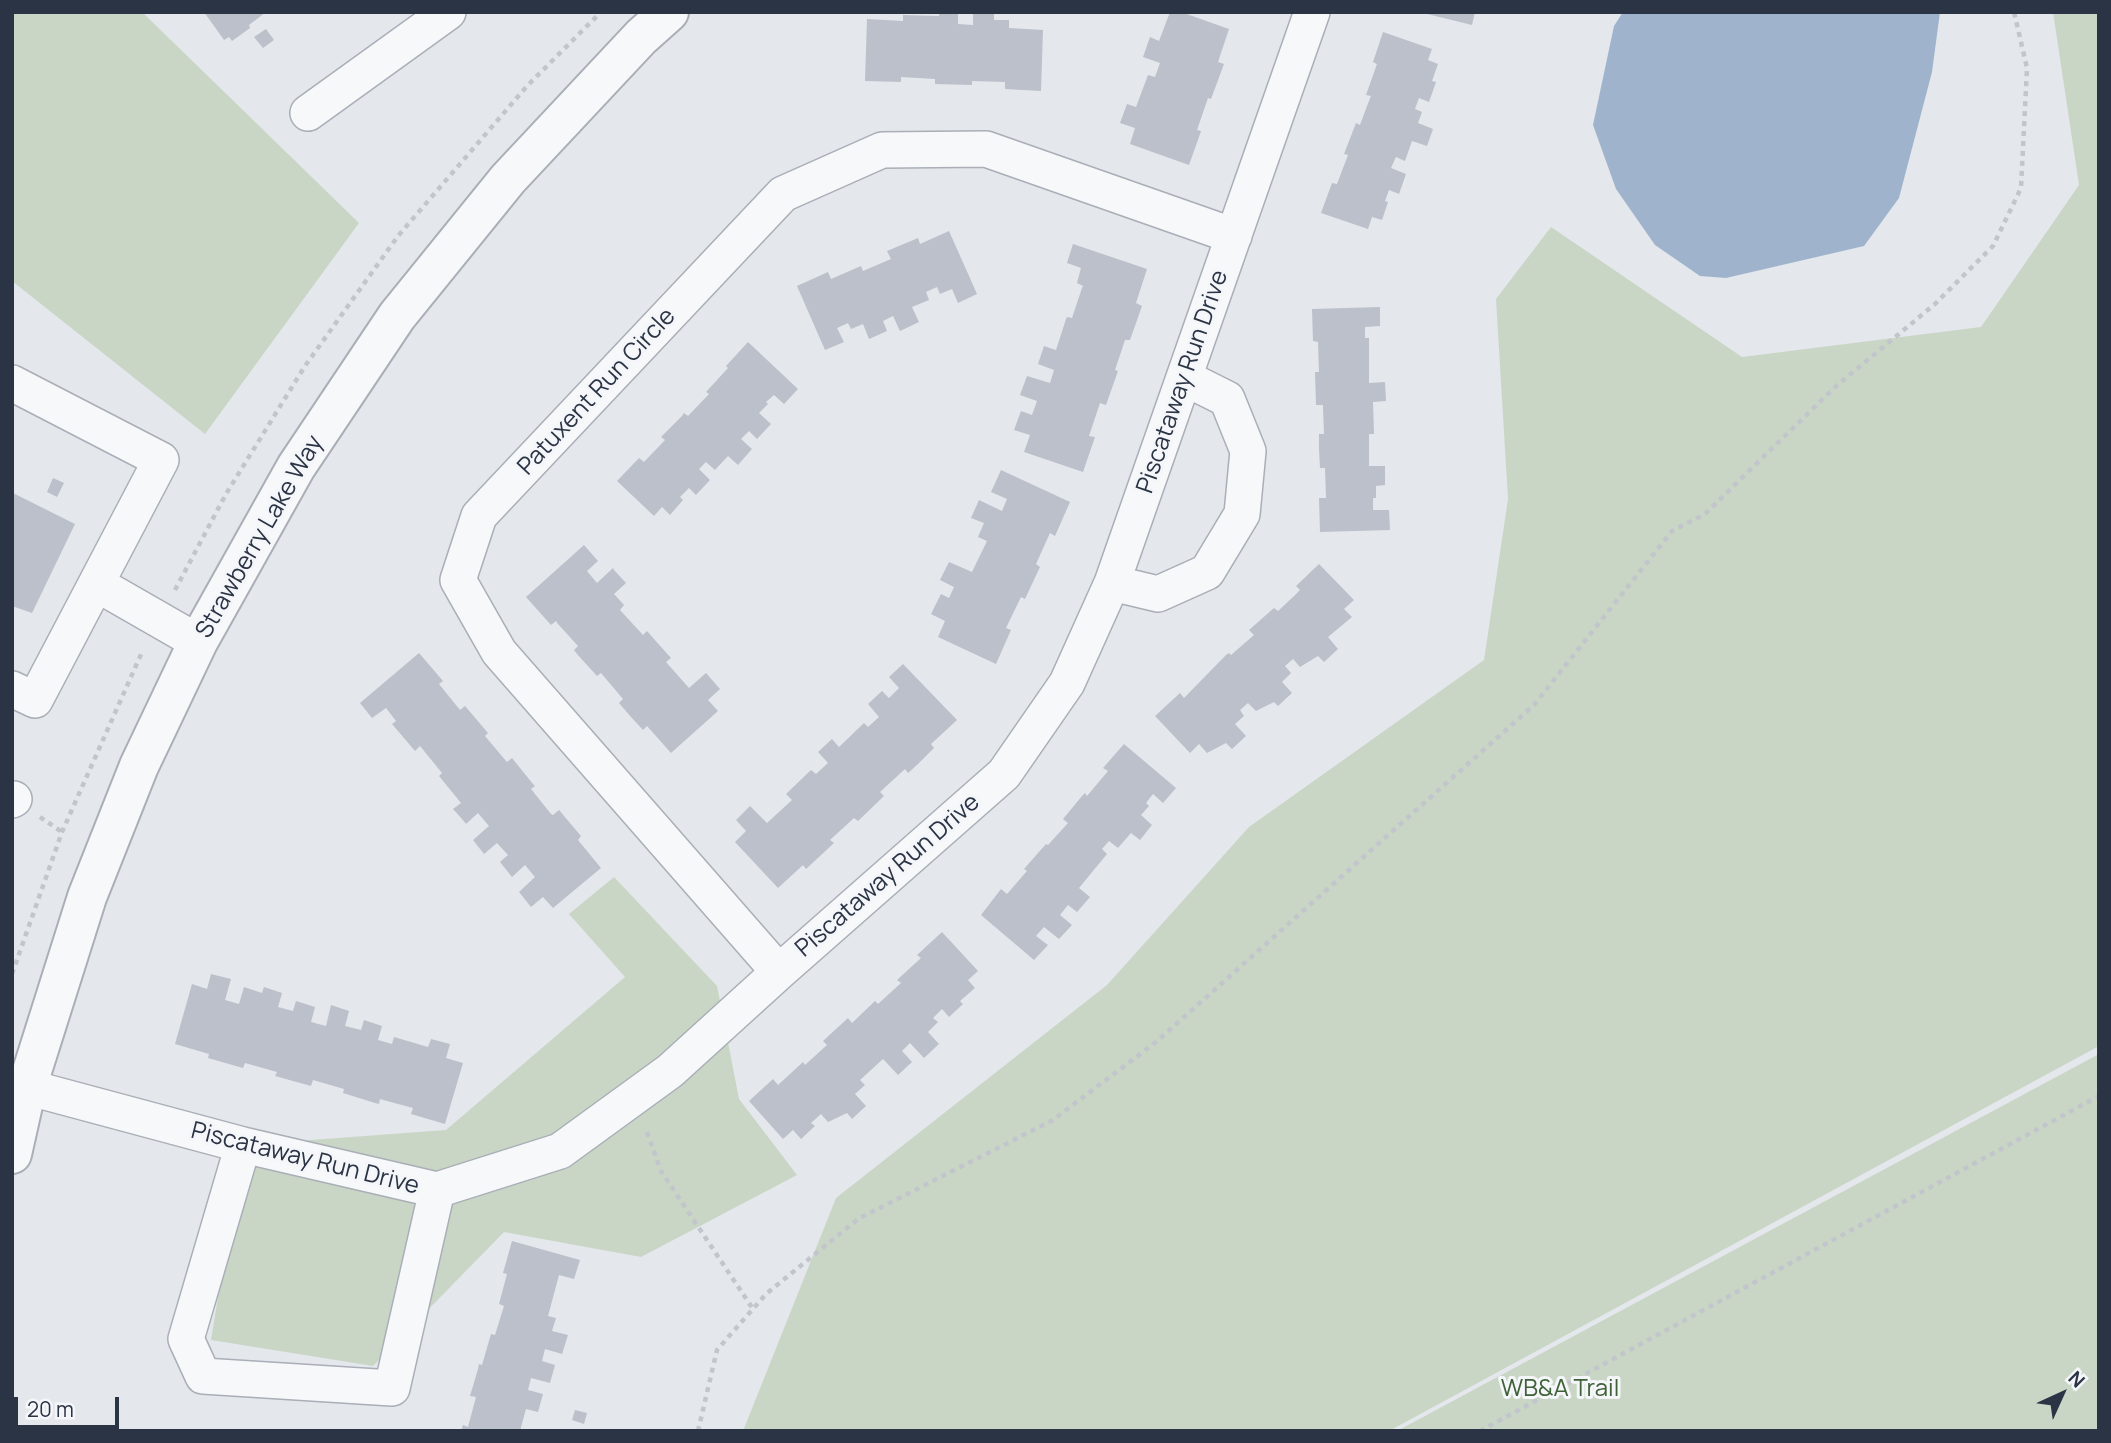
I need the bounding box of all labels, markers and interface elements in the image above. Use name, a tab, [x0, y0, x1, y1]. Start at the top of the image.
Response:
street label: Piscataway Run Drive	[1131, 267, 1235, 497]
street label: Patuxent Run Circle	[512, 303, 682, 481]
street label: Strawberry Lake Way	[190, 430, 330, 644]
street label: Piscataway Run Drive	[790, 788, 986, 964]
street label: Piscataway Run Drive	[188, 1117, 422, 1201]
north arrow	[2027, 1359, 2097, 1429]
text: N	[2063, 1365, 2091, 1393]
park label: WB&A Trail	[1501, 1375, 1619, 1403]
scale bar	[18, 1384, 122, 1428]
text: 20 m	[27, 1395, 74, 1423]

